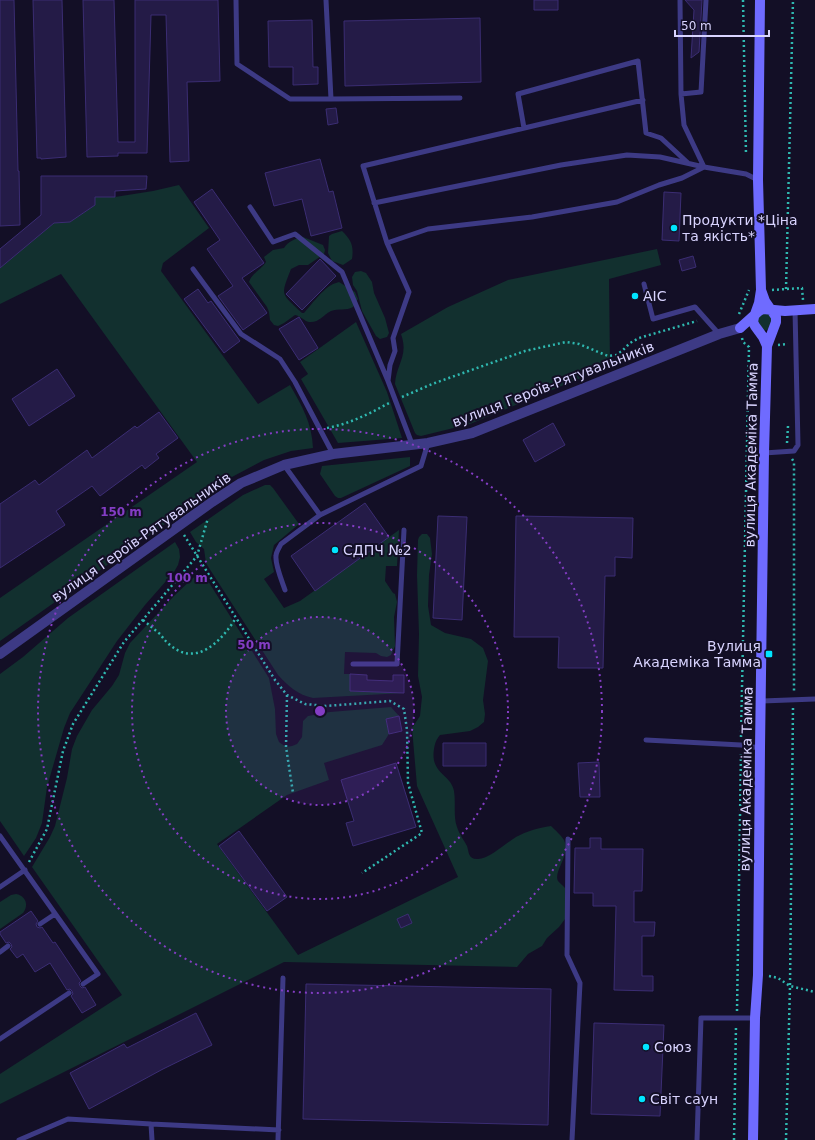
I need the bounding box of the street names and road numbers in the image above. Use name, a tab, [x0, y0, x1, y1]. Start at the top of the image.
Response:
street label: вулиця Героїв-Рятувальників	[450, 338, 656, 430]
street label: вулиця Академіка Тамма	[741, 363, 761, 547]
street label: вулиця Героїв-Рятувальників	[48, 469, 234, 605]
street label: вулиця Академіка Тамма	[736, 687, 756, 871]

